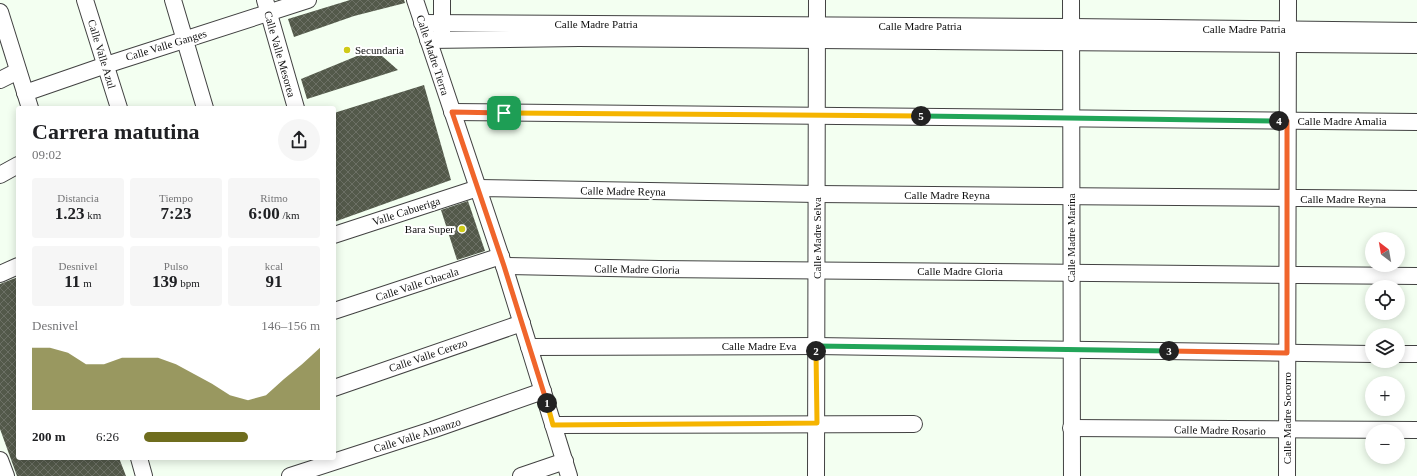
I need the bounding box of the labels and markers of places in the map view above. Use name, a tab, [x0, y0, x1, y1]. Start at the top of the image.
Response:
place label: Secundaria	[355, 44, 404, 56]
marker: Secundaria	[342, 45, 352, 55]
pin	[487, 96, 521, 130]
pin: 5	[911, 106, 931, 126]
pin: 4	[1269, 111, 1289, 131]
place label: Bara Super	[405, 223, 454, 235]
marker: Bara Super	[457, 224, 467, 234]
pin: 2	[806, 341, 826, 361]
pin: 3	[1159, 341, 1179, 361]
pin: 1	[537, 393, 557, 413]

